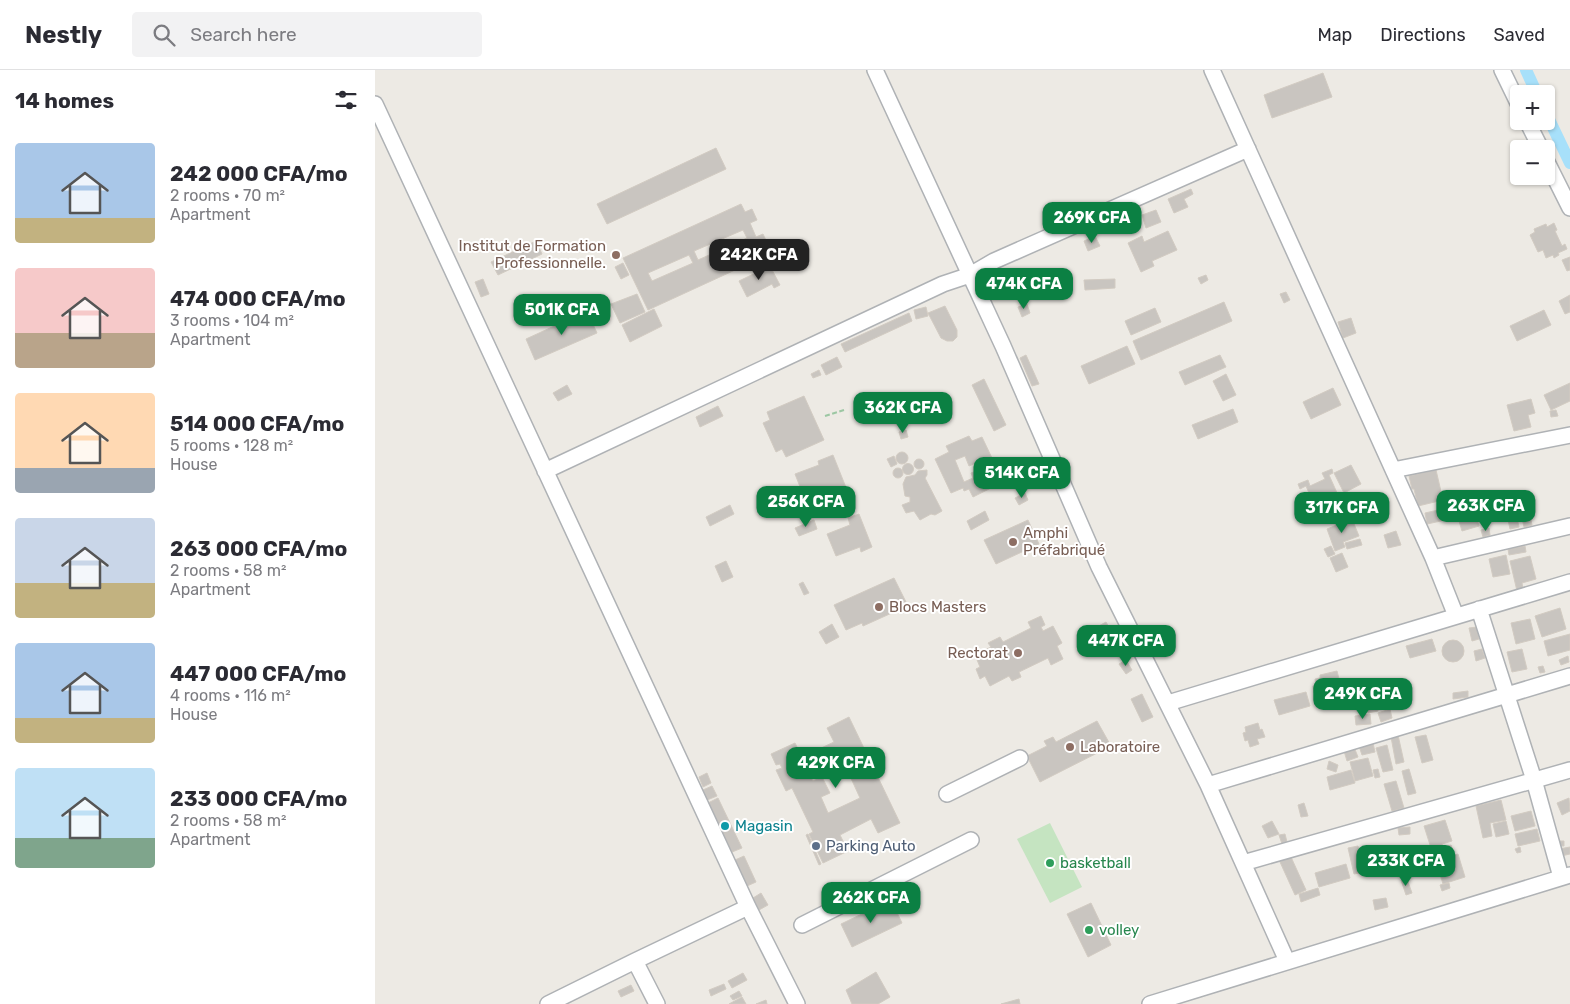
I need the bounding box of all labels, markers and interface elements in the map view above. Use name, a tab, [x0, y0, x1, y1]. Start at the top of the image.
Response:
search box	[132, 12, 482, 57]
text: Nestly	[25, 21, 102, 49]
icon: search	[150, 21, 178, 49]
text: Search here	[190, 23, 297, 46]
text: Map	[1317, 24, 1352, 46]
text: Directions	[1380, 24, 1466, 46]
text: Saved	[1494, 24, 1545, 46]
map controls	[1510, 85, 1555, 185]
button: +	[1510, 85, 1555, 130]
icon: filters	[332, 86, 360, 114]
text: 14 homes	[15, 88, 114, 113]
button: −	[1510, 140, 1555, 185]
text: 242 000 CFA/mo	[170, 161, 348, 186]
icon: home	[55, 163, 115, 223]
text: 2 rooms · 70 m²	[170, 186, 285, 205]
pin: 269K CFA	[1040, 202, 1144, 244]
text: Apartment	[170, 205, 250, 224]
text: 269K CFA	[1054, 208, 1130, 227]
place label: Institut de Formation Professionnelle.	[459, 237, 606, 272]
pin: 242K CFA	[707, 238, 811, 281]
text: 242K CFA	[720, 245, 798, 264]
marker: Institut de Formation Professionnelle.	[610, 249, 622, 261]
pin: 474K CFA	[972, 268, 1076, 310]
text: 474K CFA	[986, 274, 1062, 293]
text: 474 000 CFA/mo	[170, 286, 346, 311]
icon: home	[55, 288, 115, 348]
pin: 501K CFA	[510, 294, 614, 336]
text: 501K CFA	[524, 300, 600, 319]
text: 3 rooms · 104 m²	[170, 311, 294, 330]
text: Apartment	[170, 330, 250, 349]
pin: 362K CFA	[851, 392, 955, 434]
text: 362K CFA	[864, 398, 942, 417]
text: 514 000 CFA/mo	[170, 411, 344, 436]
icon: home	[55, 413, 115, 473]
text: 5 rooms · 128 m²	[170, 436, 293, 455]
text: House	[170, 455, 217, 474]
pin: 514K CFA	[970, 456, 1074, 499]
text: 514K CFA	[985, 463, 1060, 482]
pin: 256K CFA	[754, 486, 858, 528]
pin: 263K CFA	[1434, 490, 1538, 532]
text: 256K CFA	[767, 492, 845, 511]
pin: 317K CFA	[1290, 492, 1394, 534]
text: 263K CFA	[1447, 496, 1525, 515]
text: 317K CFA	[1305, 498, 1379, 517]
place label: Amphi Préfabriqué	[1023, 524, 1105, 559]
text: 263 000 CFA/mo	[170, 536, 347, 561]
marker: Amphi Préfabriqué	[1007, 536, 1019, 548]
icon: home	[55, 538, 115, 598]
text: 2 rooms · 58 m²	[170, 561, 286, 580]
text: Apartment	[170, 580, 250, 599]
place label: Blocs Masters	[889, 598, 987, 616]
marker: Blocs Masters	[873, 601, 885, 613]
pin: 447K CFA	[1074, 624, 1178, 667]
text: 447K CFA	[1088, 631, 1164, 650]
place label: Rectorat	[947, 644, 1008, 662]
marker: Rectorat	[1012, 647, 1024, 659]
text: 447 000 CFA/mo	[170, 661, 346, 686]
icon: home	[55, 663, 115, 723]
pin: 249K CFA	[1311, 678, 1415, 720]
text: 249K CFA	[1324, 684, 1402, 703]
text: 4 rooms · 116 m²	[170, 686, 291, 705]
text: House	[170, 705, 217, 724]
place label: Laboratoire	[1080, 738, 1160, 756]
marker: Laboratoire	[1064, 741, 1076, 753]
pin: 429K CFA	[784, 746, 888, 789]
text: 429K CFA	[797, 753, 875, 772]
text: 233 000 CFA/mo	[170, 786, 347, 811]
icon: home	[55, 788, 115, 848]
text: 2 rooms · 58 m²	[170, 811, 286, 830]
place label: Magasin	[735, 817, 793, 835]
marker: Magasin	[719, 820, 731, 832]
text: Apartment	[170, 830, 250, 849]
place label: Parking Auto	[826, 837, 916, 855]
marker: Parking Auto	[810, 840, 822, 852]
pin: 233K CFA	[1354, 844, 1458, 887]
text: 233K CFA	[1367, 851, 1445, 870]
place label: basketball	[1060, 854, 1131, 872]
marker: basketball	[1044, 857, 1056, 869]
pin: 262K CFA	[819, 882, 923, 924]
text: 262K CFA	[832, 888, 910, 907]
place label: volley	[1099, 921, 1139, 939]
marker: volley	[1083, 924, 1095, 936]

